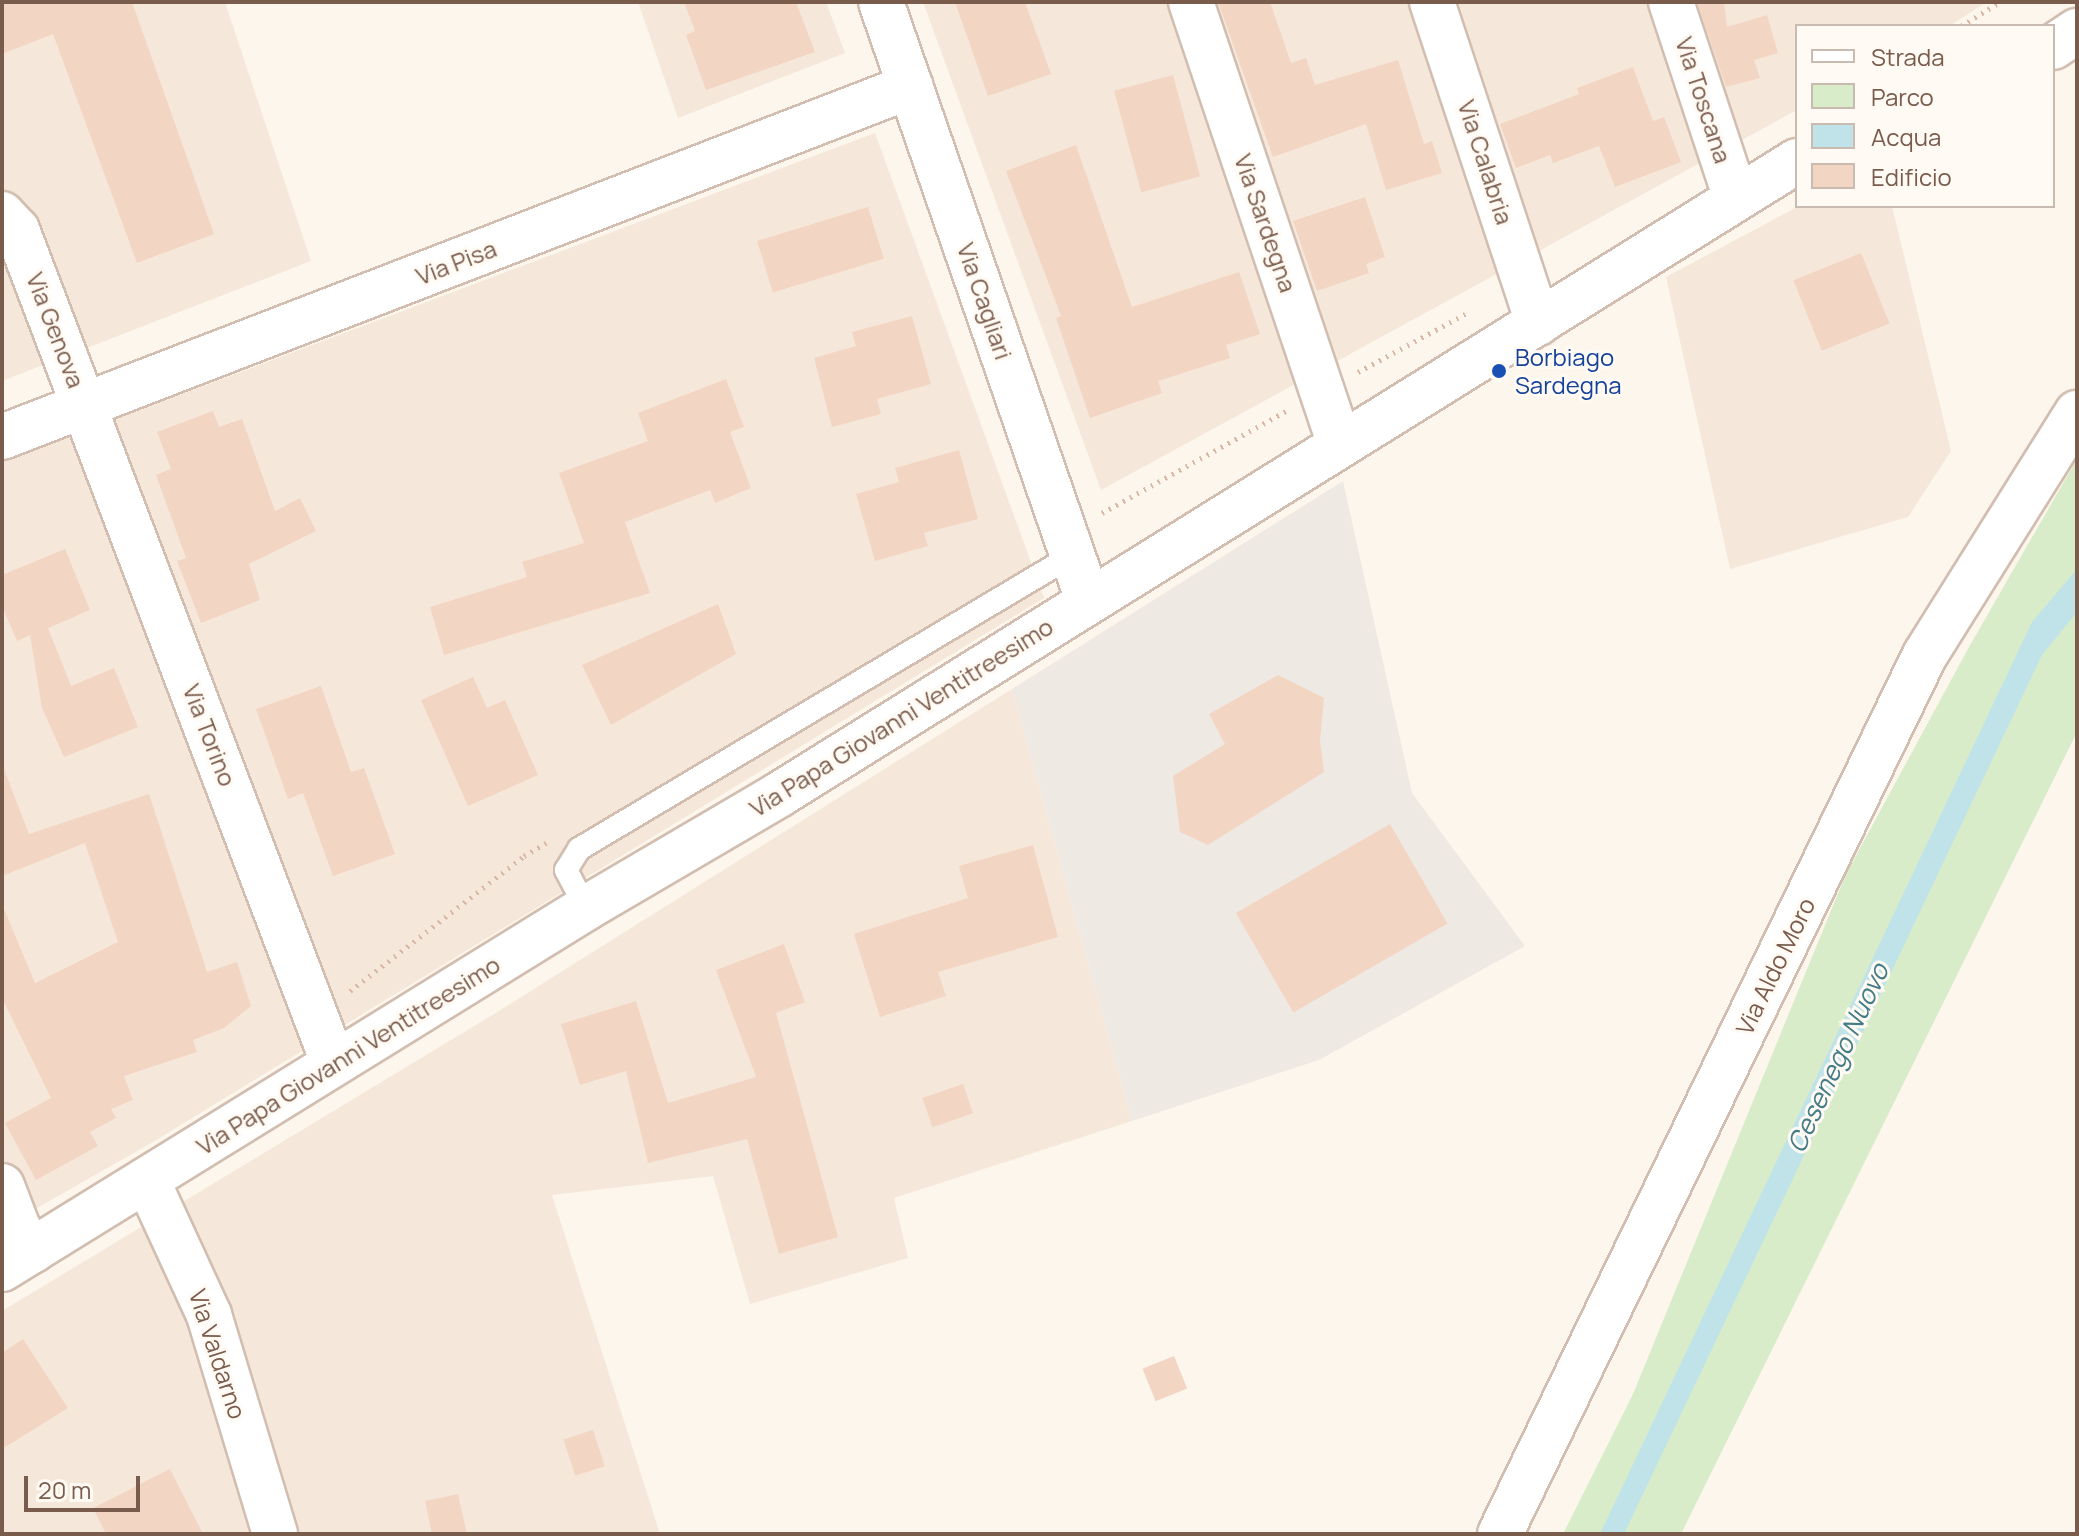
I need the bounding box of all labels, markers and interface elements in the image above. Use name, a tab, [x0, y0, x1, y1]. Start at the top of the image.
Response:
legend	[1795, 24, 2055, 208]
street label: Via Toscana	[1670, 33, 1738, 167]
text: Strada	[1871, 40, 1944, 73]
text: Parco	[1871, 80, 1934, 113]
street label: Via Calabria	[1452, 96, 1520, 228]
text: Acqua	[1871, 120, 1941, 153]
street label: Via Sardegna	[1229, 150, 1303, 296]
text: Edificio	[1871, 160, 1952, 193]
street label: Via Pisa	[412, 234, 500, 290]
street label: Via Cagliari	[952, 239, 1018, 363]
street label: Via Genova	[21, 268, 91, 392]
place label: Borbiago Sardegna	[1515, 343, 1622, 399]
marker: Borbiago Sardegna	[1490, 362, 1508, 380]
street label: Via Papa Giovanni Ventitreesimo	[744, 611, 1058, 823]
street label: Via Torino	[177, 680, 243, 790]
street label: Via Aldo Moro	[1729, 893, 1821, 1039]
street label: Via Papa Giovanni Ventitreesimo	[191, 949, 505, 1161]
water label: Cesenego Nuovo	[1781, 959, 1895, 1157]
street label: Via Valdarno	[183, 1286, 253, 1422]
scale bar	[28, 1460, 144, 1510]
text: 20 m	[38, 1473, 91, 1506]

